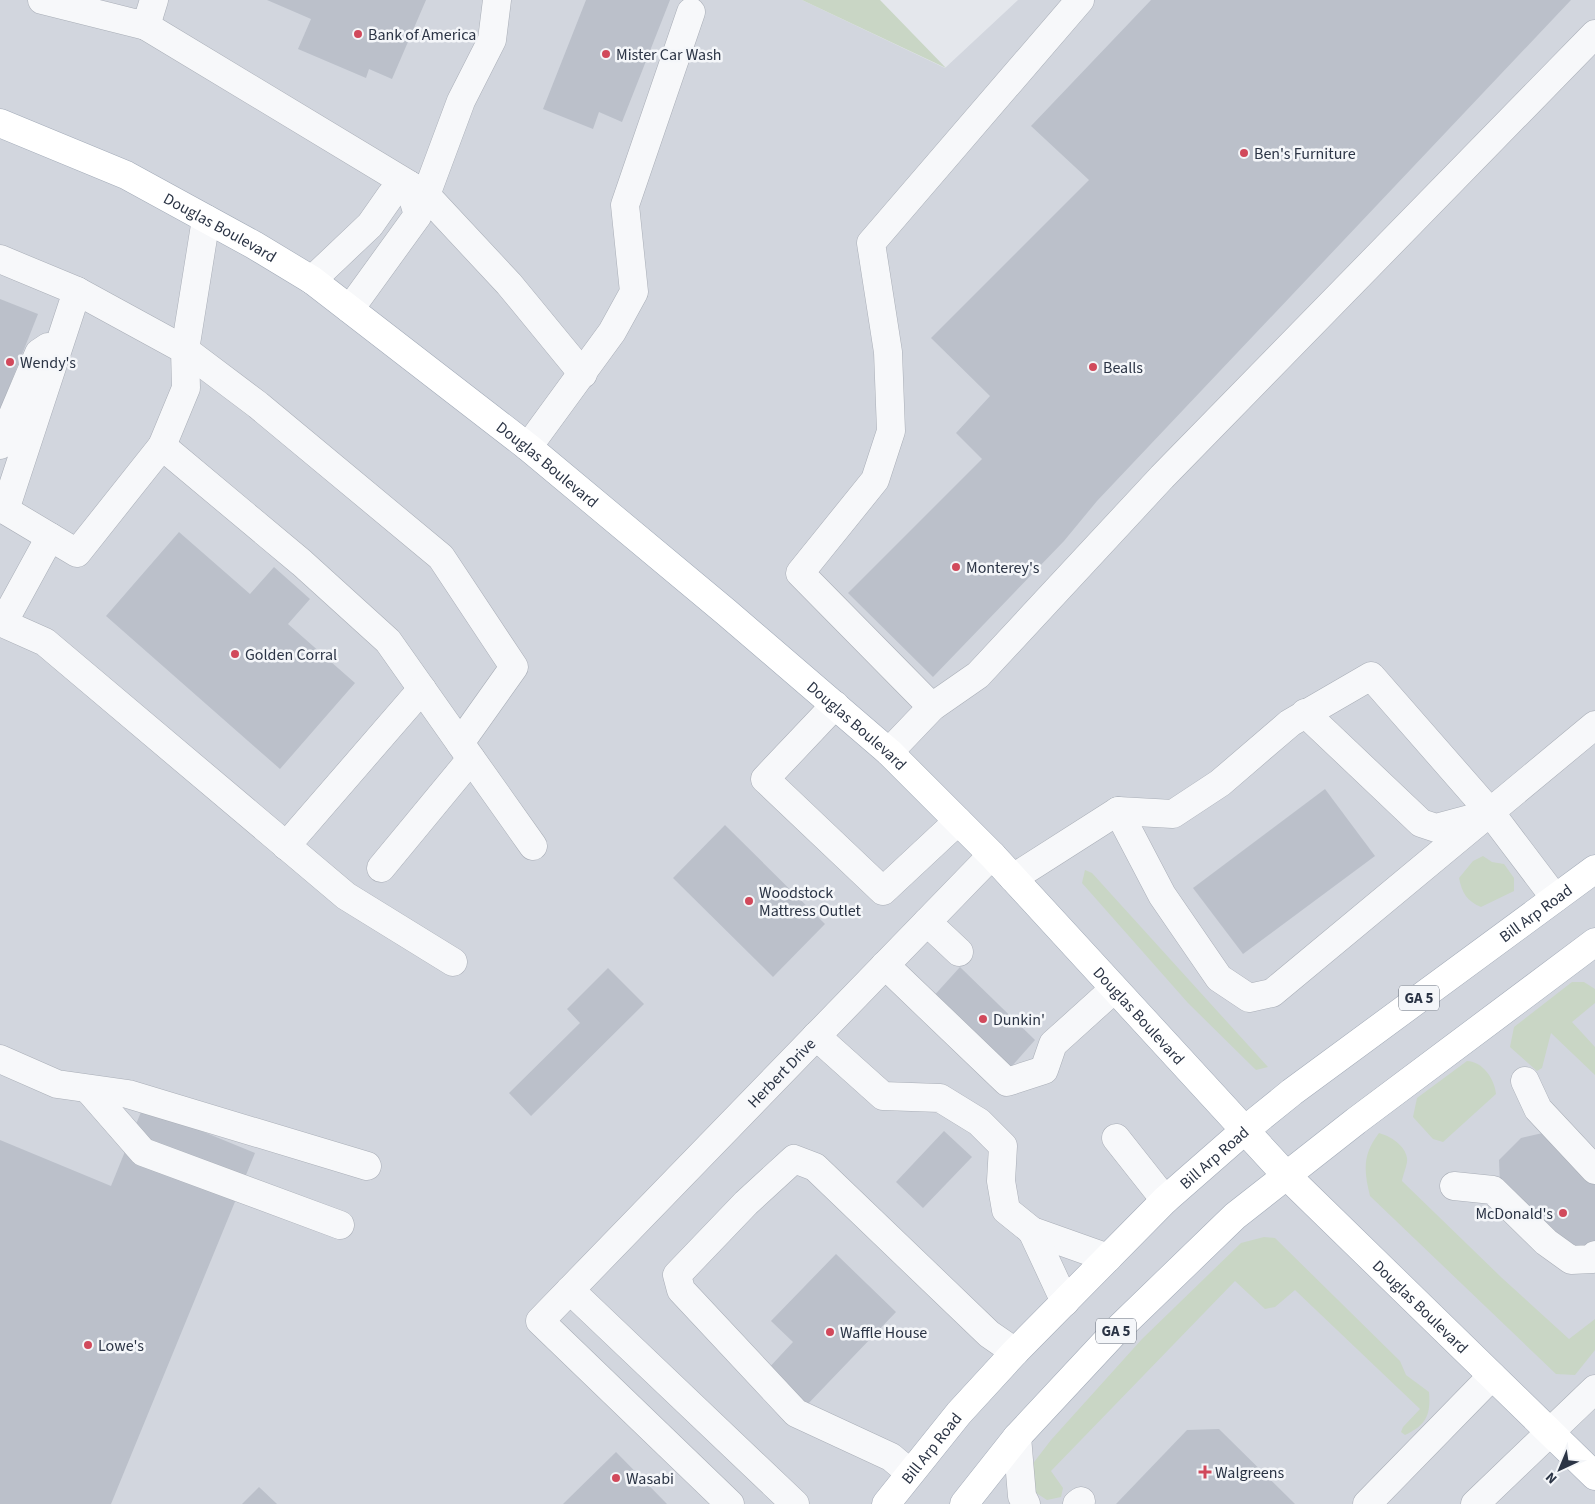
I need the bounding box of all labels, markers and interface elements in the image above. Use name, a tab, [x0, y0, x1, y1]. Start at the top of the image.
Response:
place label: Bank of America	[368, 24, 476, 46]
marker: Bank of America	[352, 28, 364, 40]
place label: Mister Car Wash	[616, 44, 722, 66]
marker: Mister Car Wash	[600, 48, 612, 60]
place label: Ben's Furniture	[1254, 143, 1356, 165]
marker: Ben's Furniture	[1238, 147, 1250, 159]
street label: Douglas Boulevard	[159, 188, 280, 268]
place label: Wendy's	[20, 352, 76, 374]
marker: Wendy's	[4, 356, 16, 368]
place label: Bealls	[1103, 357, 1143, 379]
marker: Bealls	[1087, 361, 1099, 373]
street label: Douglas Boulevard	[491, 417, 603, 513]
place label: Monterey's	[966, 557, 1040, 579]
marker: Monterey's	[950, 561, 962, 573]
place label: Golden Corral	[245, 644, 337, 666]
marker: Golden Corral	[229, 648, 241, 660]
street label: Douglas Boulevard	[802, 676, 911, 776]
street label: Bill Arp Road	[1495, 879, 1577, 948]
place label: Woodstock Mattress Outlet	[759, 882, 862, 922]
marker: Woodstock Mattress Outlet	[743, 895, 755, 907]
street label: Douglas Boulevard	[1088, 962, 1189, 1070]
road number: GA 5	[1399, 986, 1439, 1010]
place label: Dunkin'	[993, 1009, 1045, 1031]
marker: Dunkin'	[977, 1013, 989, 1025]
street label: Herbert Drive	[743, 1033, 821, 1113]
street label: Bill Arp Road	[1175, 1122, 1254, 1194]
place label: McDonald's	[1475, 1203, 1553, 1225]
marker: McDonald's	[1557, 1207, 1569, 1219]
street label: Douglas Boulevard	[1367, 1255, 1473, 1359]
road number: GA 5	[1096, 1318, 1136, 1344]
place label: Waffle House	[840, 1322, 927, 1344]
marker: Waffle House	[824, 1326, 836, 1338]
place label: Lowe's	[98, 1335, 144, 1357]
marker: Lowe's	[82, 1339, 94, 1351]
street label: Bill Arp Road	[897, 1408, 967, 1489]
north arrow	[1535, 1444, 1585, 1494]
place label: Walgreens	[1215, 1462, 1285, 1484]
marker: Walgreens	[1199, 1466, 1211, 1478]
text: N	[1541, 1467, 1562, 1488]
place label: Wasabi	[626, 1468, 674, 1490]
marker: Wasabi	[610, 1472, 622, 1484]

